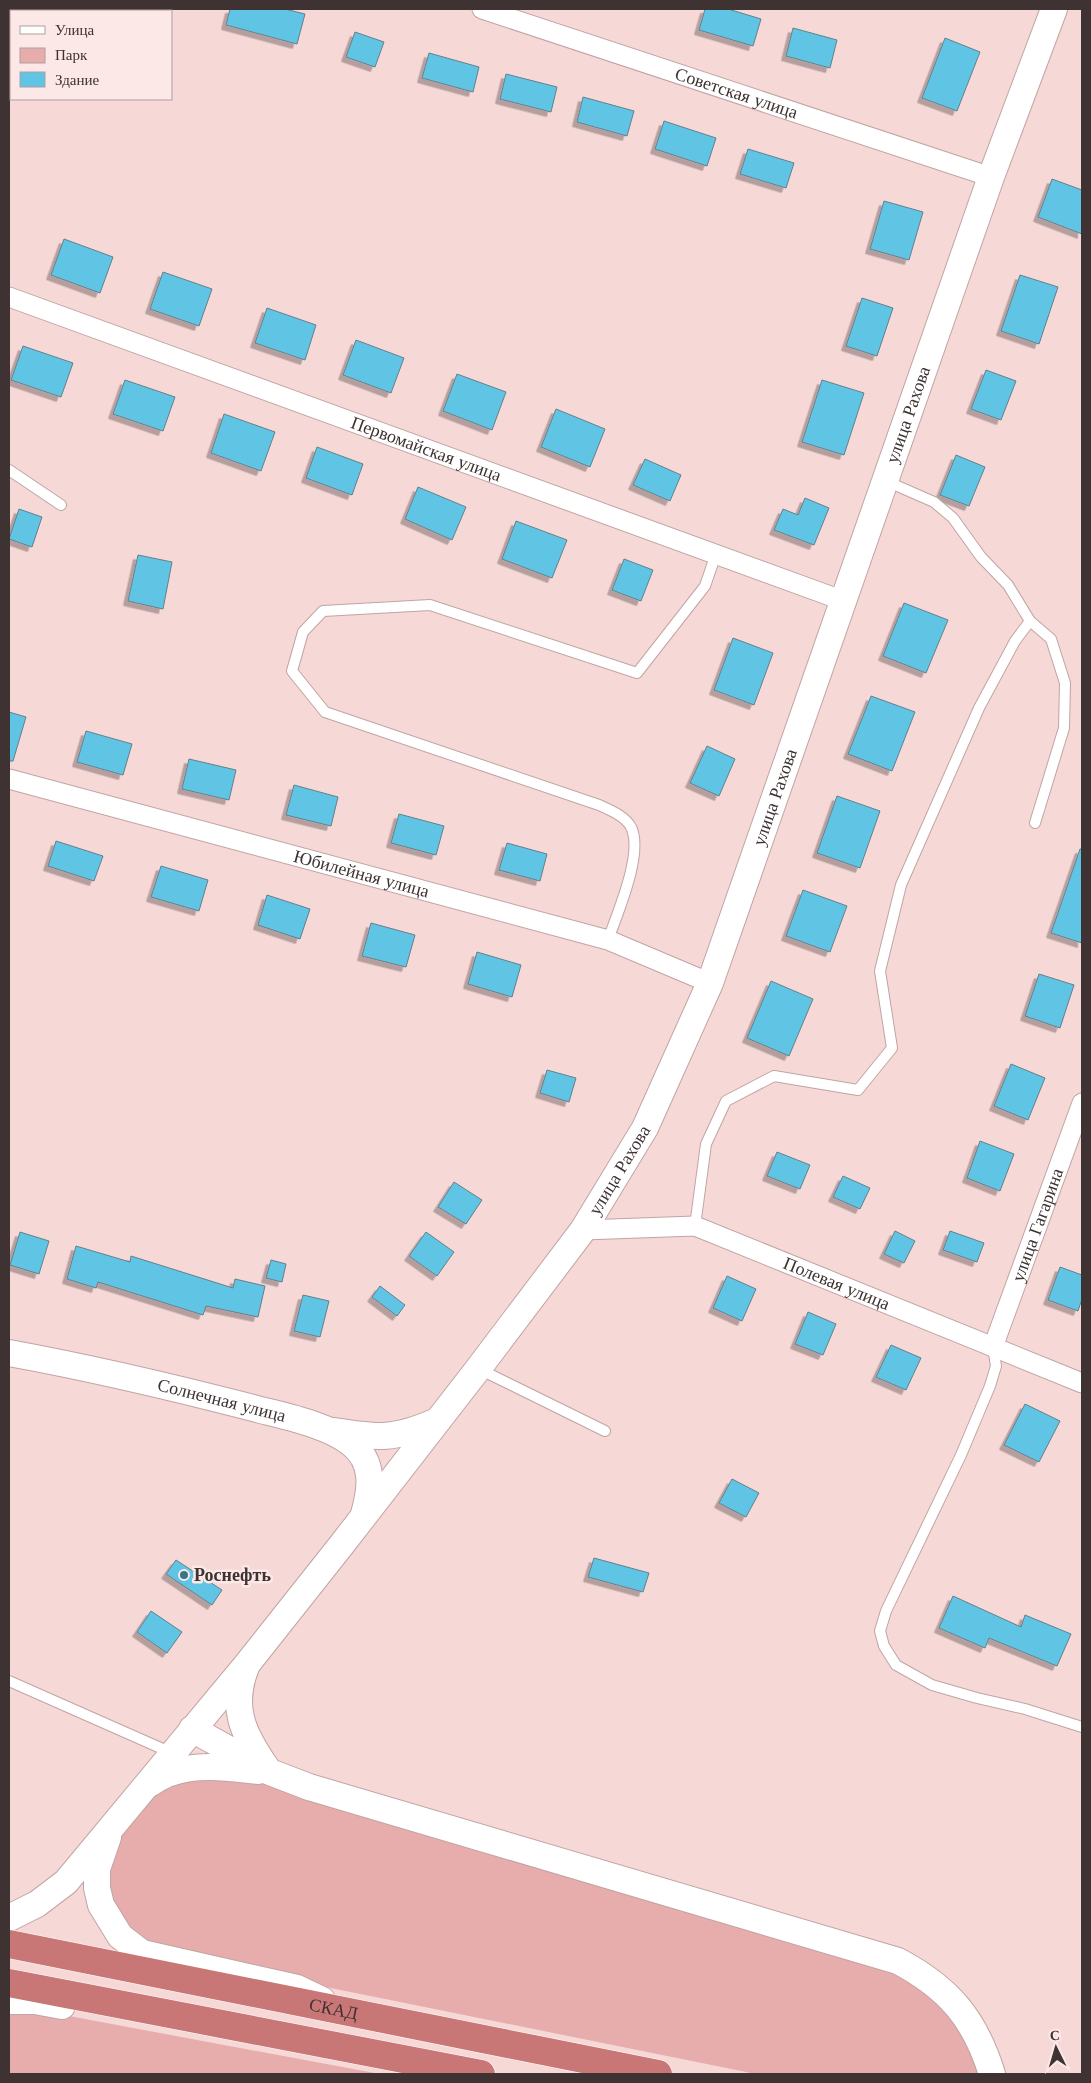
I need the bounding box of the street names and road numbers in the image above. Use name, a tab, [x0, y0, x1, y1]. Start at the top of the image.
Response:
street label: Советская улица	[672, 63, 801, 123]
street label: улица Рахова	[881, 363, 935, 466]
street label: Первомайская улица	[348, 411, 504, 486]
street label: улица Рахова	[748, 746, 802, 849]
street label: Юбилейная улица	[291, 845, 432, 902]
street label: улица Рахова	[584, 1121, 655, 1219]
street label: улица Гагарина	[1007, 1165, 1068, 1285]
street label: Полевая улица	[780, 1252, 893, 1315]
street label: Солнечная улица	[155, 1374, 288, 1427]
street label: СКАД	[307, 1993, 360, 2025]

